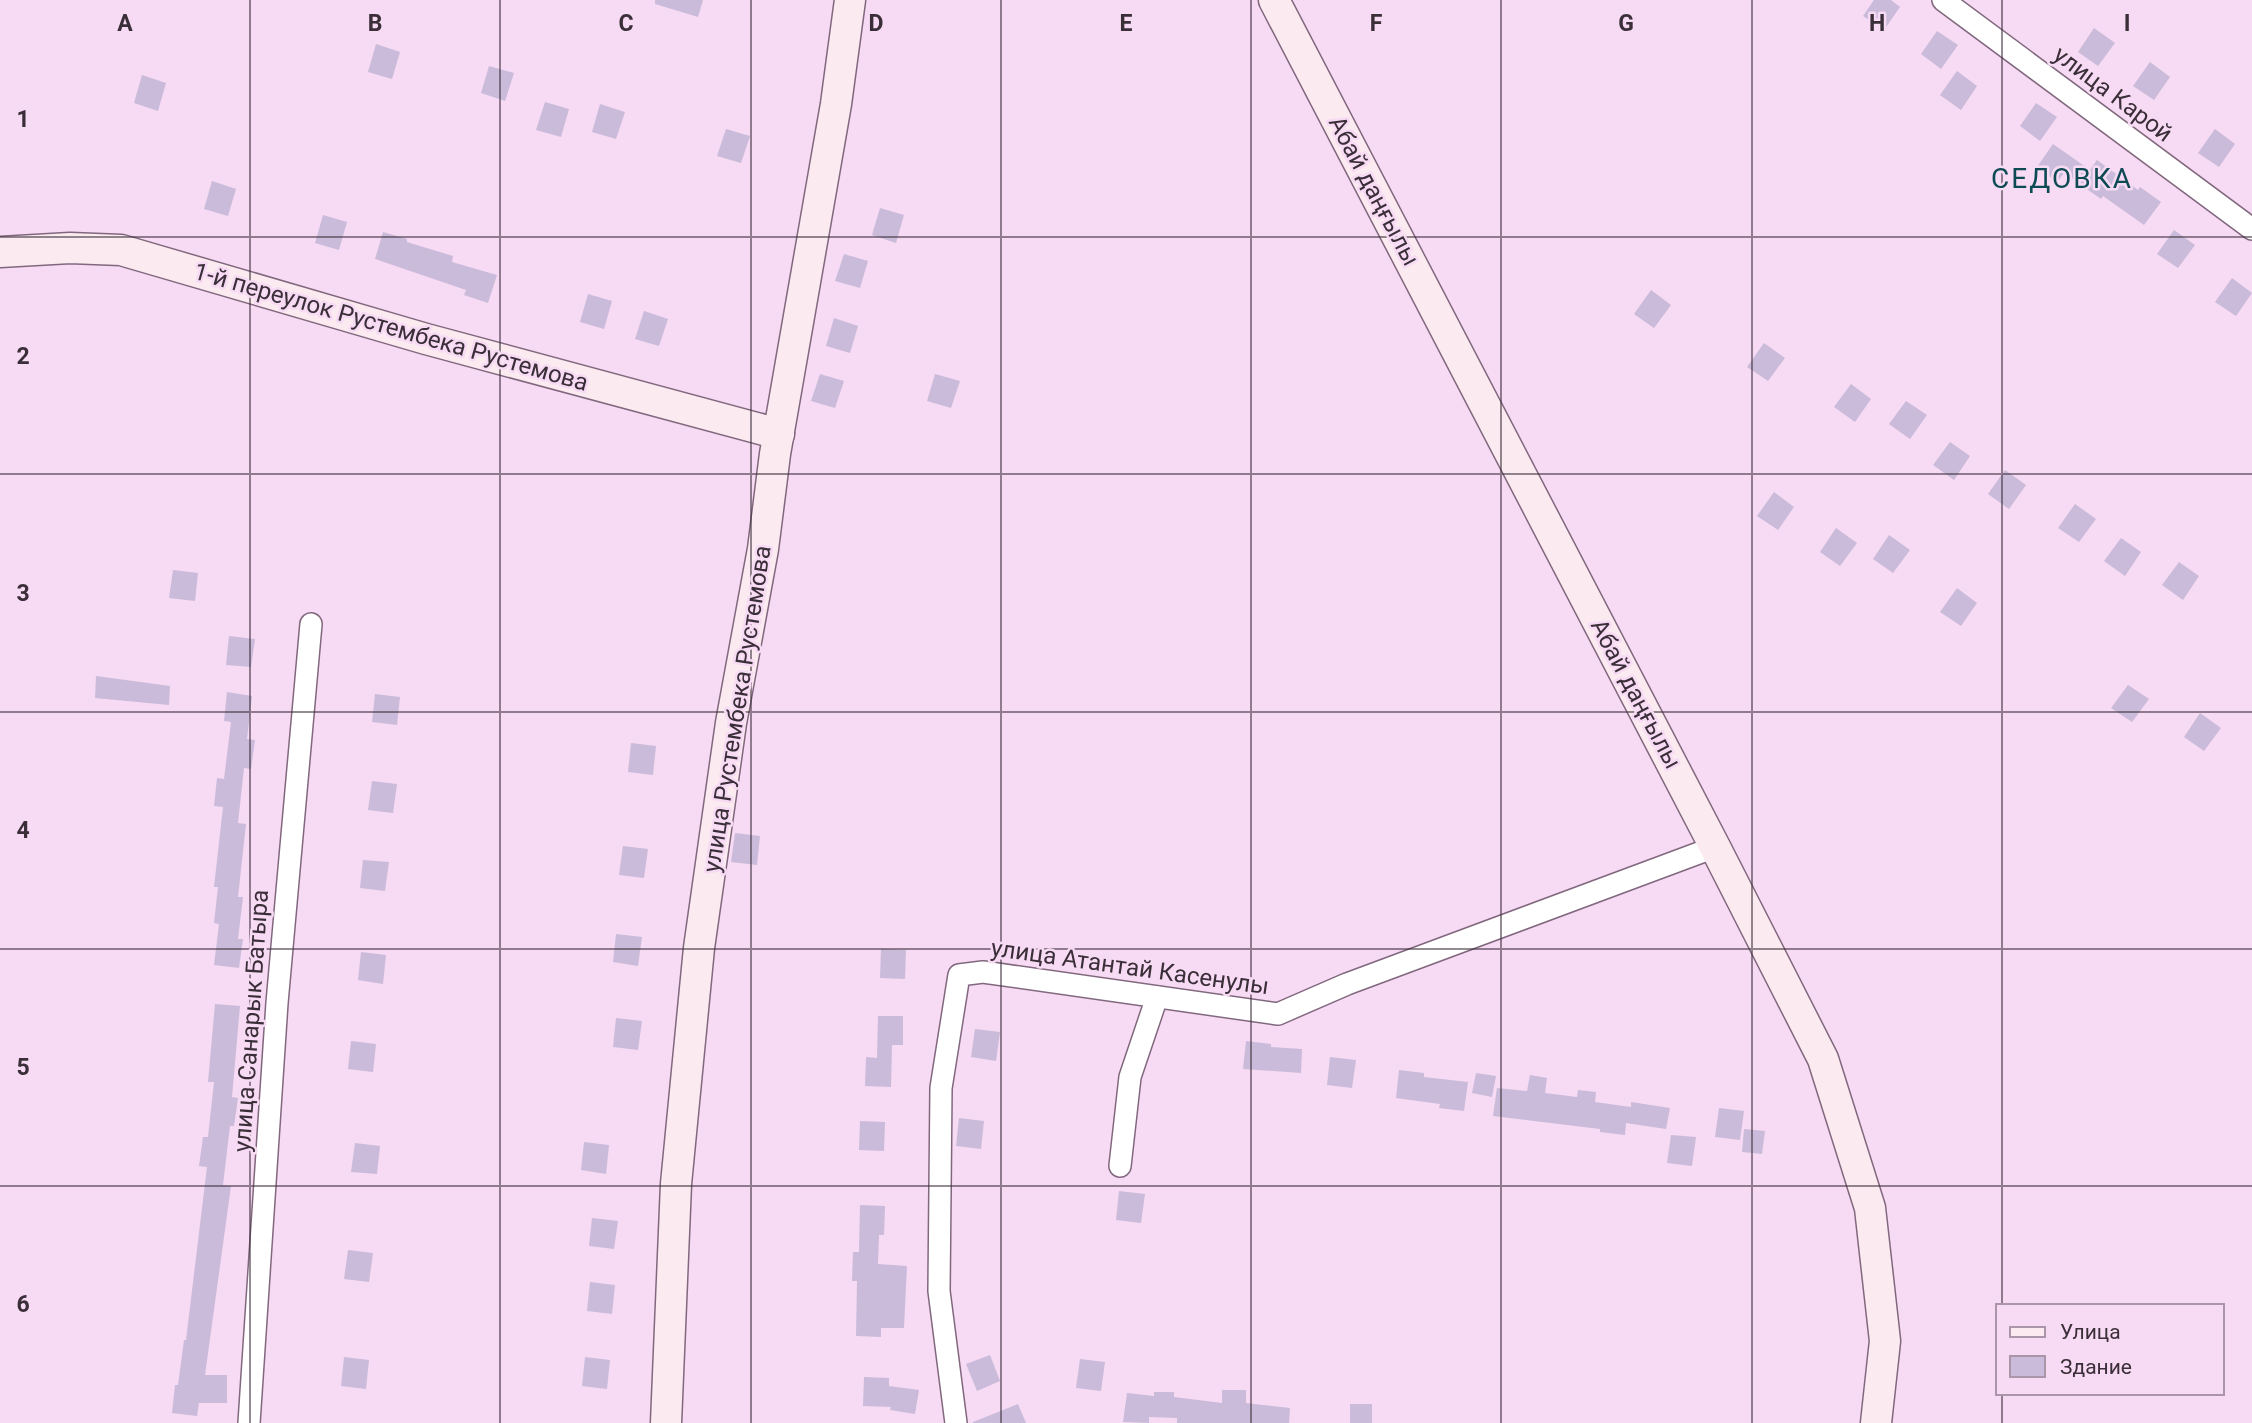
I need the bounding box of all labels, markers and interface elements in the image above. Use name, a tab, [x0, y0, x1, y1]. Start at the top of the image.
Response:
text: A	[117, 10, 133, 37]
text: B	[368, 10, 382, 37]
text: C	[618, 10, 634, 37]
text: D	[869, 10, 883, 37]
text: E	[1120, 10, 1133, 37]
text: F	[1370, 10, 1383, 37]
text: G	[1618, 10, 1634, 37]
text: H	[1869, 10, 1885, 37]
text: I	[2124, 10, 2130, 37]
street label: улица Карой	[2048, 40, 2178, 148]
text: 1	[16, 106, 30, 133]
street label: Абай даңғылы	[1323, 112, 1425, 270]
district label: СЕДОВКА	[1991, 162, 2133, 195]
street label: 1-й переулок Рустембека Рустемова	[191, 257, 591, 397]
text: 2	[16, 343, 30, 370]
street label: улица Рустембека Рустемова	[697, 543, 777, 875]
text: 3	[16, 580, 30, 607]
street label: Абай даңғылы	[1585, 615, 1687, 773]
text: 4	[16, 817, 30, 844]
street label: улица Санарык Батыра	[228, 889, 274, 1153]
street label: улица Атантай Касенулы	[989, 934, 1271, 1000]
text: 5	[16, 1054, 30, 1081]
text: 6	[16, 1291, 30, 1318]
legend	[1996, 1304, 2224, 1395]
text: Улица	[2060, 1320, 2121, 1344]
text: Здание	[2060, 1355, 2132, 1379]

